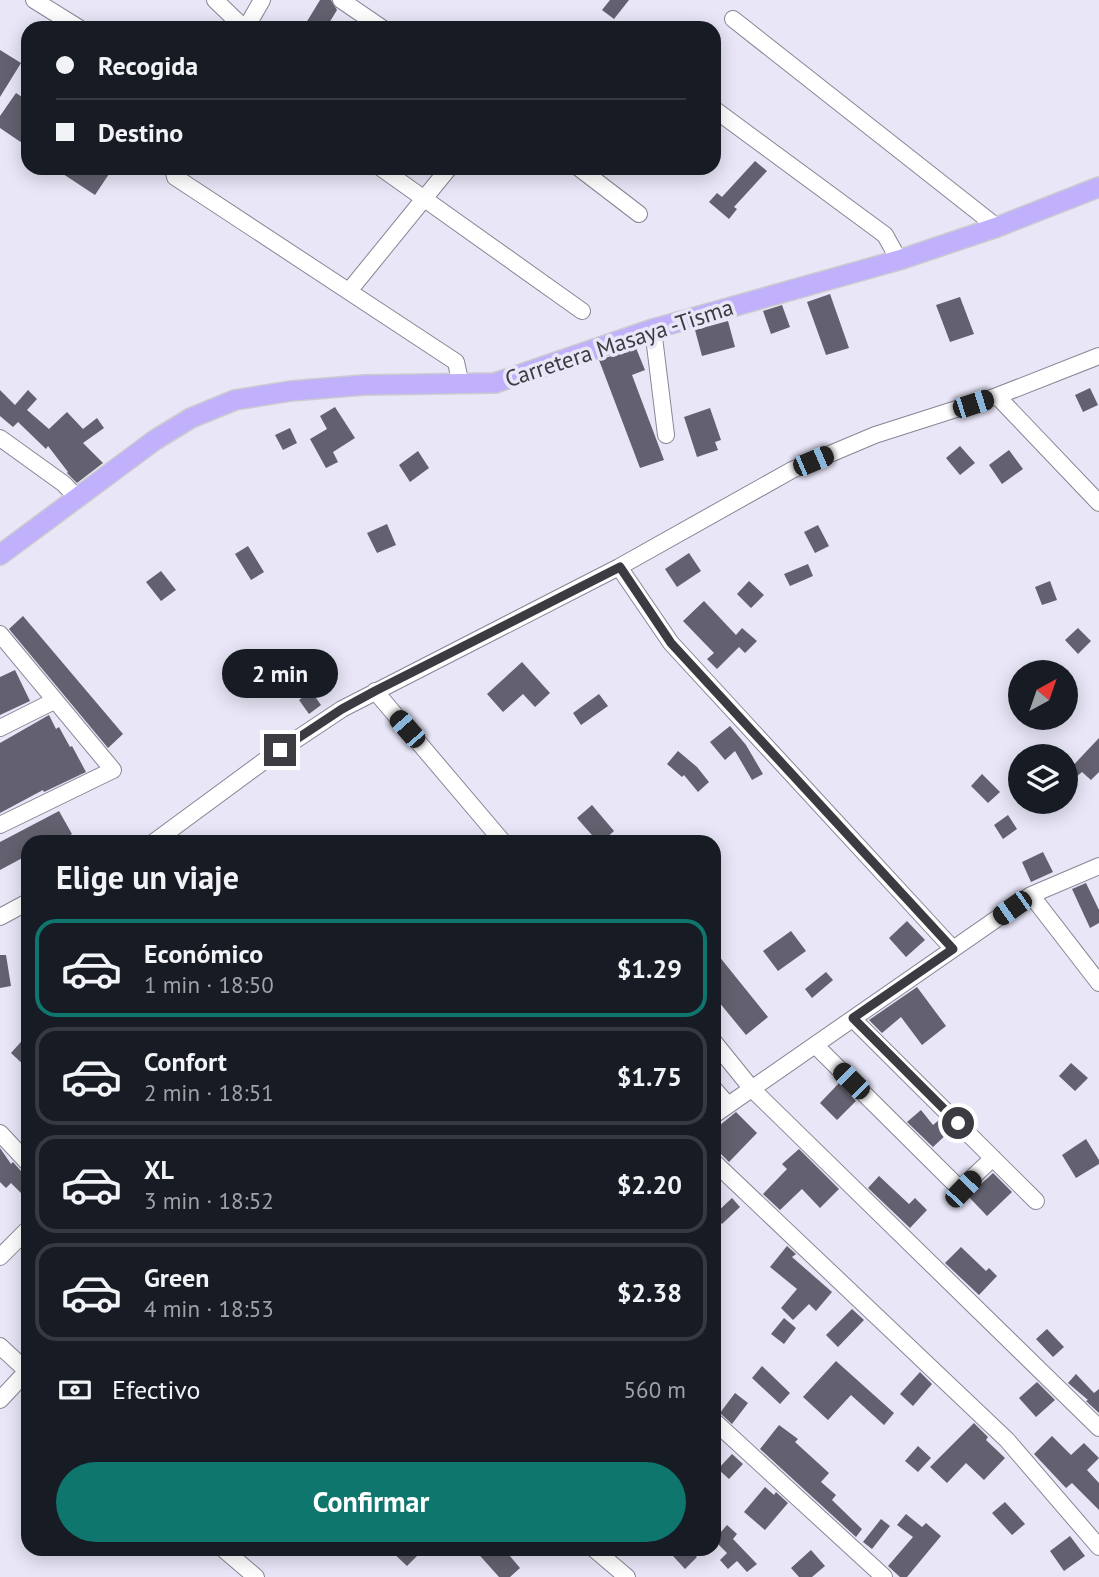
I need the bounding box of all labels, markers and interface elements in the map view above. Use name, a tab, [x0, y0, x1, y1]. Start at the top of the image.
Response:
text: Recogida	[98, 49, 198, 82]
text: Destino	[98, 116, 183, 149]
street label: Carretera Masaya -Tisma	[501, 292, 737, 393]
car	[950, 388, 997, 420]
car	[790, 443, 837, 479]
callout: 2 min	[222, 648, 338, 698]
text: 2 min	[252, 659, 308, 688]
north arrow	[1008, 660, 1078, 730]
map controls	[1008, 660, 1078, 814]
car	[386, 706, 429, 752]
route end	[264, 734, 296, 766]
button: layers	[1008, 744, 1078, 814]
text: Elige un viaje	[56, 856, 239, 898]
car	[989, 887, 1036, 929]
icon: car	[60, 937, 123, 1000]
text: Económico	[144, 937, 263, 970]
text: $1.29	[617, 952, 682, 985]
text: 1 min · 18:50	[144, 970, 274, 999]
icon: car	[60, 1045, 123, 1108]
text: Confort	[144, 1045, 227, 1078]
car	[829, 1059, 874, 1103]
text: $1.75	[617, 1060, 682, 1093]
text: 2 min · 18:51	[144, 1078, 274, 1107]
route start	[942, 1107, 974, 1139]
icon: car	[60, 1153, 123, 1216]
text: XL	[144, 1153, 174, 1186]
car	[941, 1167, 986, 1211]
text: $2.20	[617, 1168, 682, 1201]
text: 3 min · 18:52	[144, 1186, 274, 1215]
icon: car	[60, 1261, 123, 1324]
text: Green	[144, 1261, 209, 1294]
text: $2.38	[617, 1276, 682, 1309]
text: 4 min · 18:53	[144, 1294, 274, 1323]
icon: cash	[56, 1371, 94, 1409]
text: Efectivo	[112, 1373, 201, 1406]
text: 560 m	[624, 1375, 686, 1404]
button: Confirmar	[56, 1462, 686, 1542]

